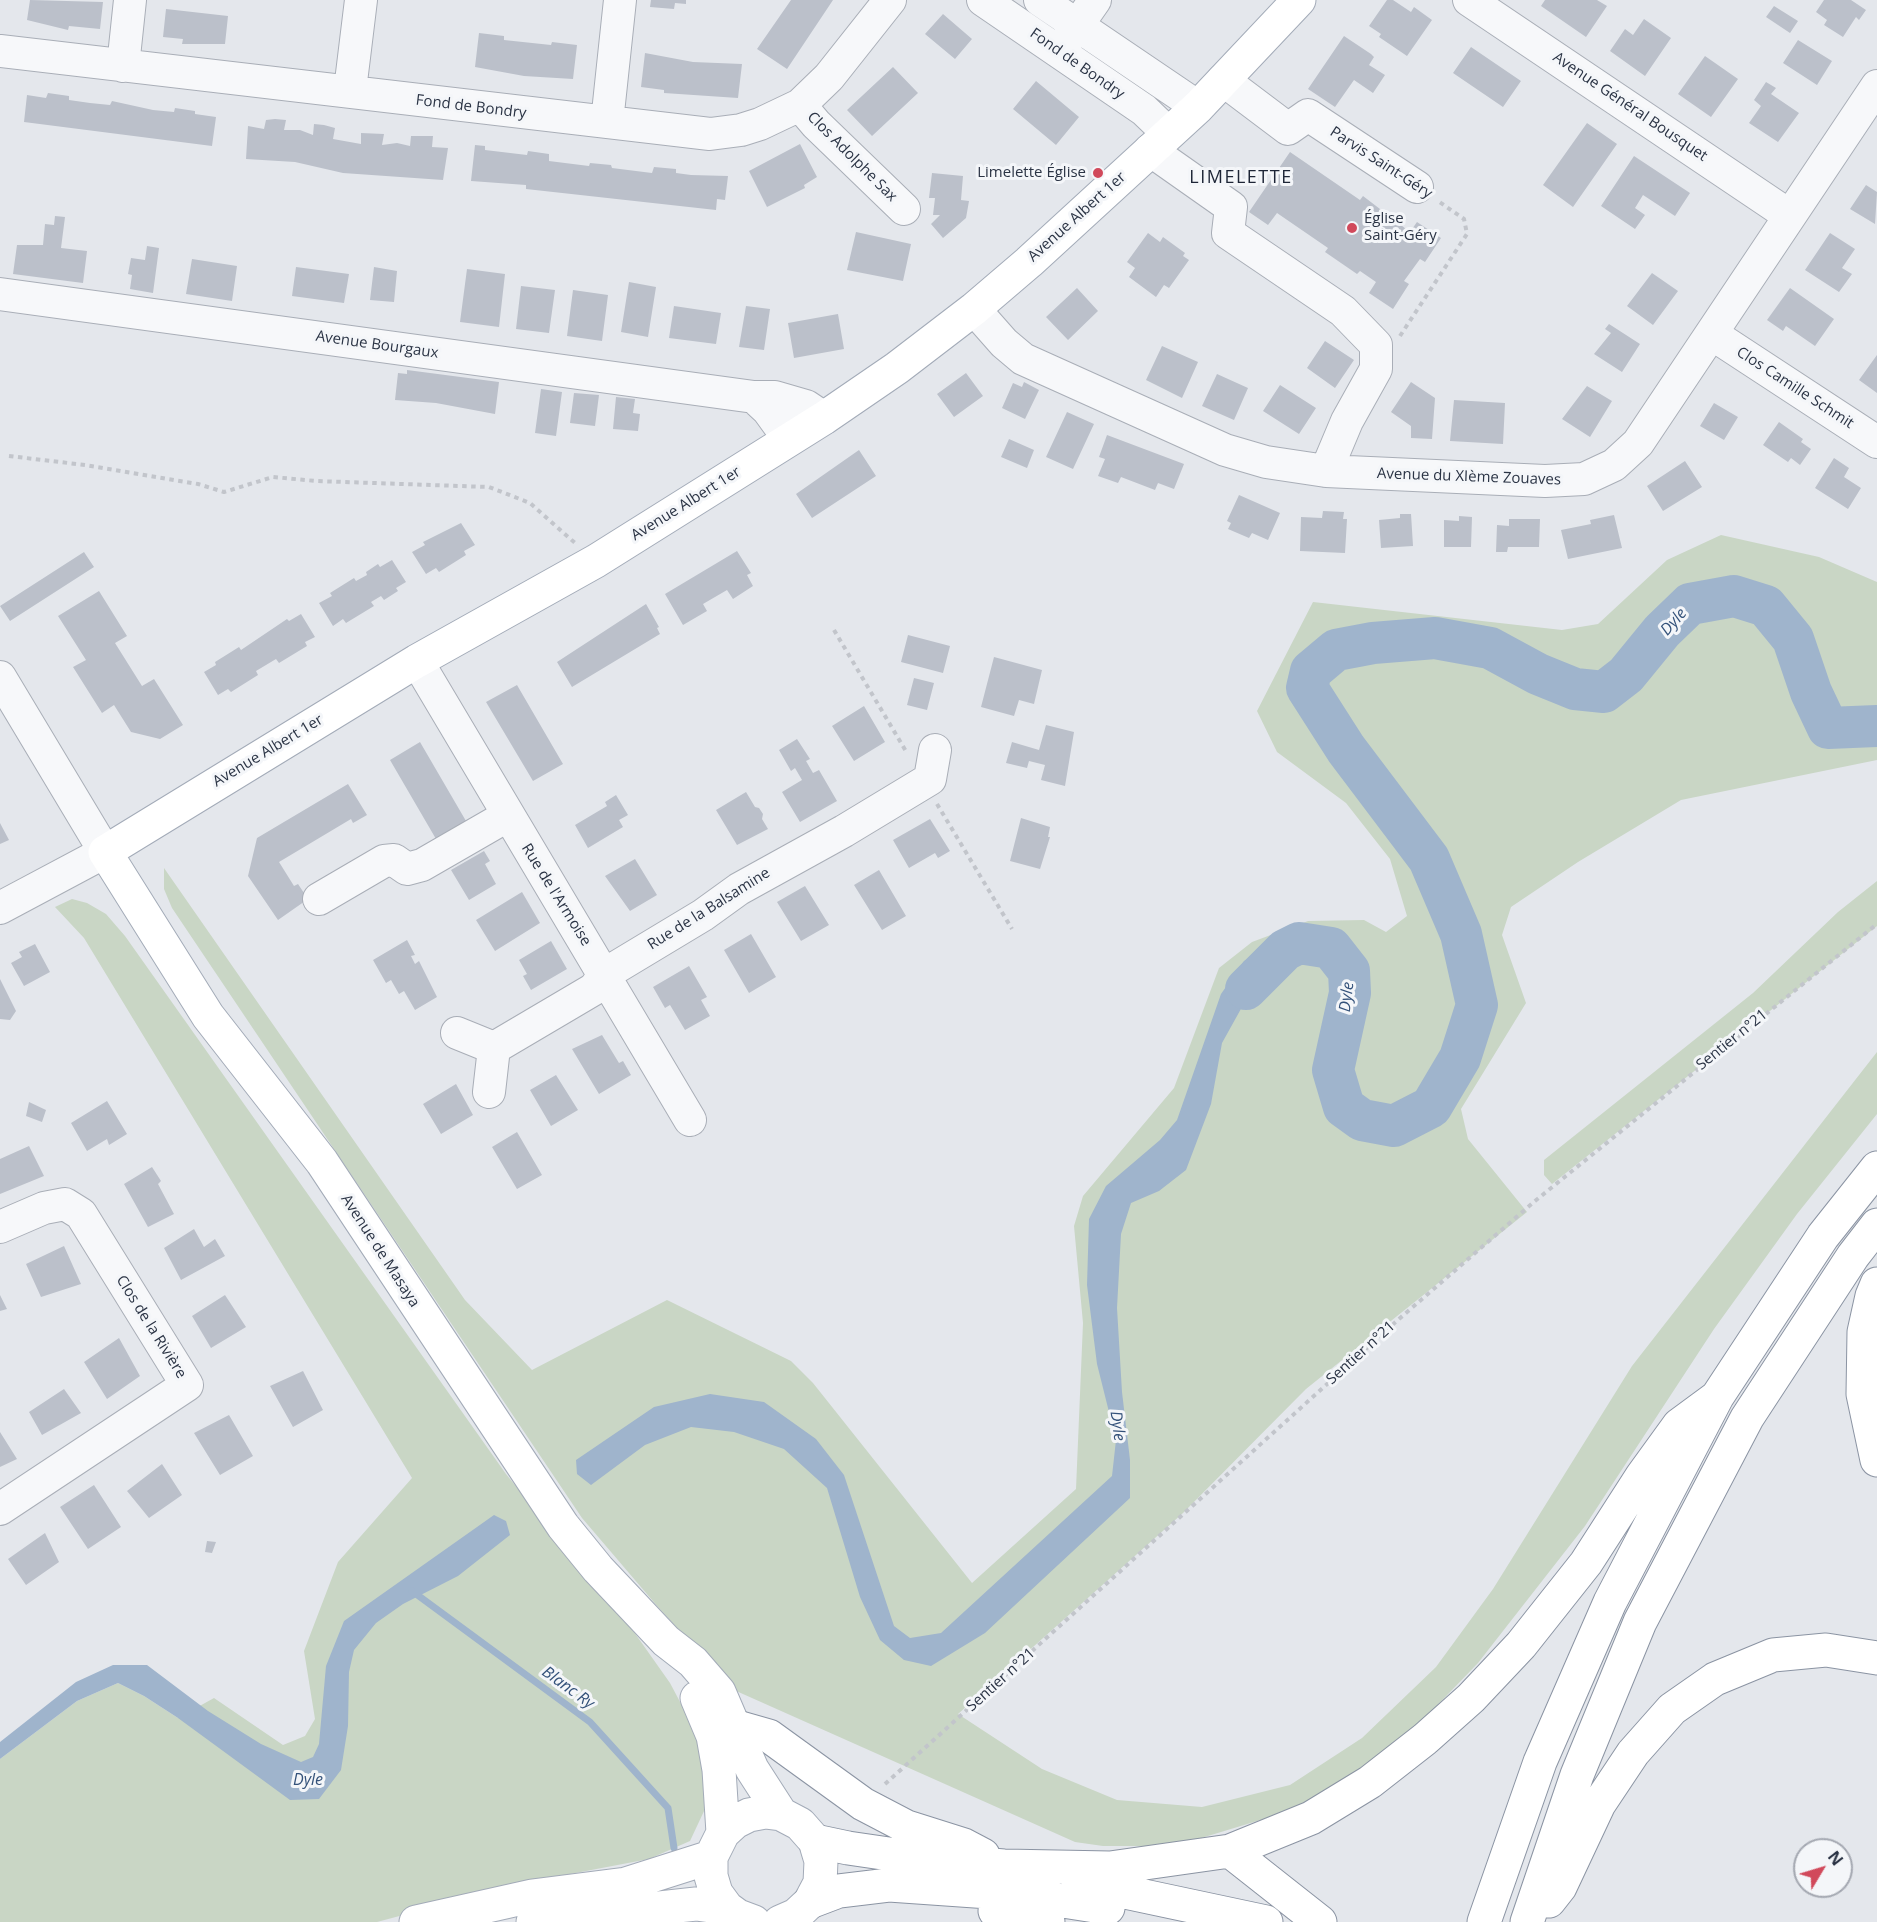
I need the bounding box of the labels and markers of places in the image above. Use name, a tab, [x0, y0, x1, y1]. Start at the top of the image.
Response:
place label: Limelette Église	[977, 164, 1086, 182]
marker: Limelette Église	[1091, 166, 1105, 180]
place label: Église Saint-Géry	[1364, 210, 1437, 245]
marker: Église Saint-Géry	[1345, 221, 1359, 235]

